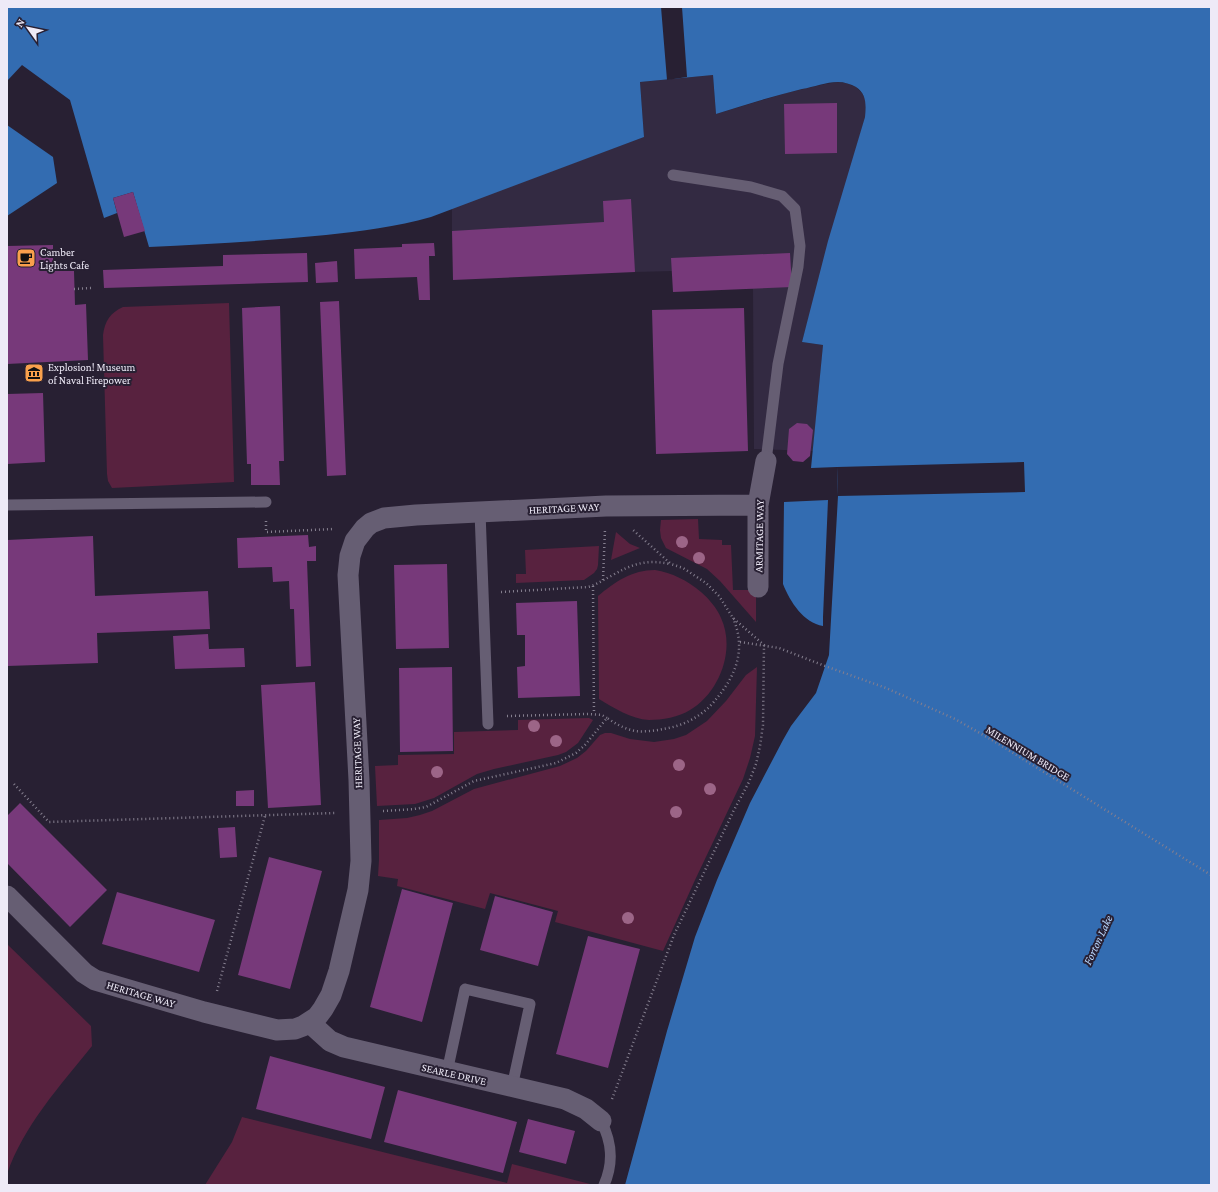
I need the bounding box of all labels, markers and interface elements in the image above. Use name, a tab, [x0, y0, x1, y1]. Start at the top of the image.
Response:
north arrow	[8, 8, 48, 48]
text: N	[13, 16, 27, 29]
place label: Camber Lights Cafe	[40, 246, 89, 272]
cafe icon: Camber Lights Cafe	[15, 247, 37, 269]
place label: Explosion! Museum of Naval Firepower	[48, 361, 136, 387]
museum icon: Explosion! Museum of Naval Firepower	[23, 362, 45, 384]
street label: ARMITAGE WAY	[752, 499, 766, 573]
street label: HERITAGE WAY	[528, 500, 600, 516]
street label: HERITAGE WAY	[350, 717, 364, 789]
street label: MILENNIUM BRIDGE	[984, 723, 1072, 783]
water label: Forton Lake	[1080, 912, 1116, 967]
street label: HERITAGE WAY	[105, 978, 177, 1010]
street label: SEARLE DRIVE	[420, 1061, 488, 1087]

